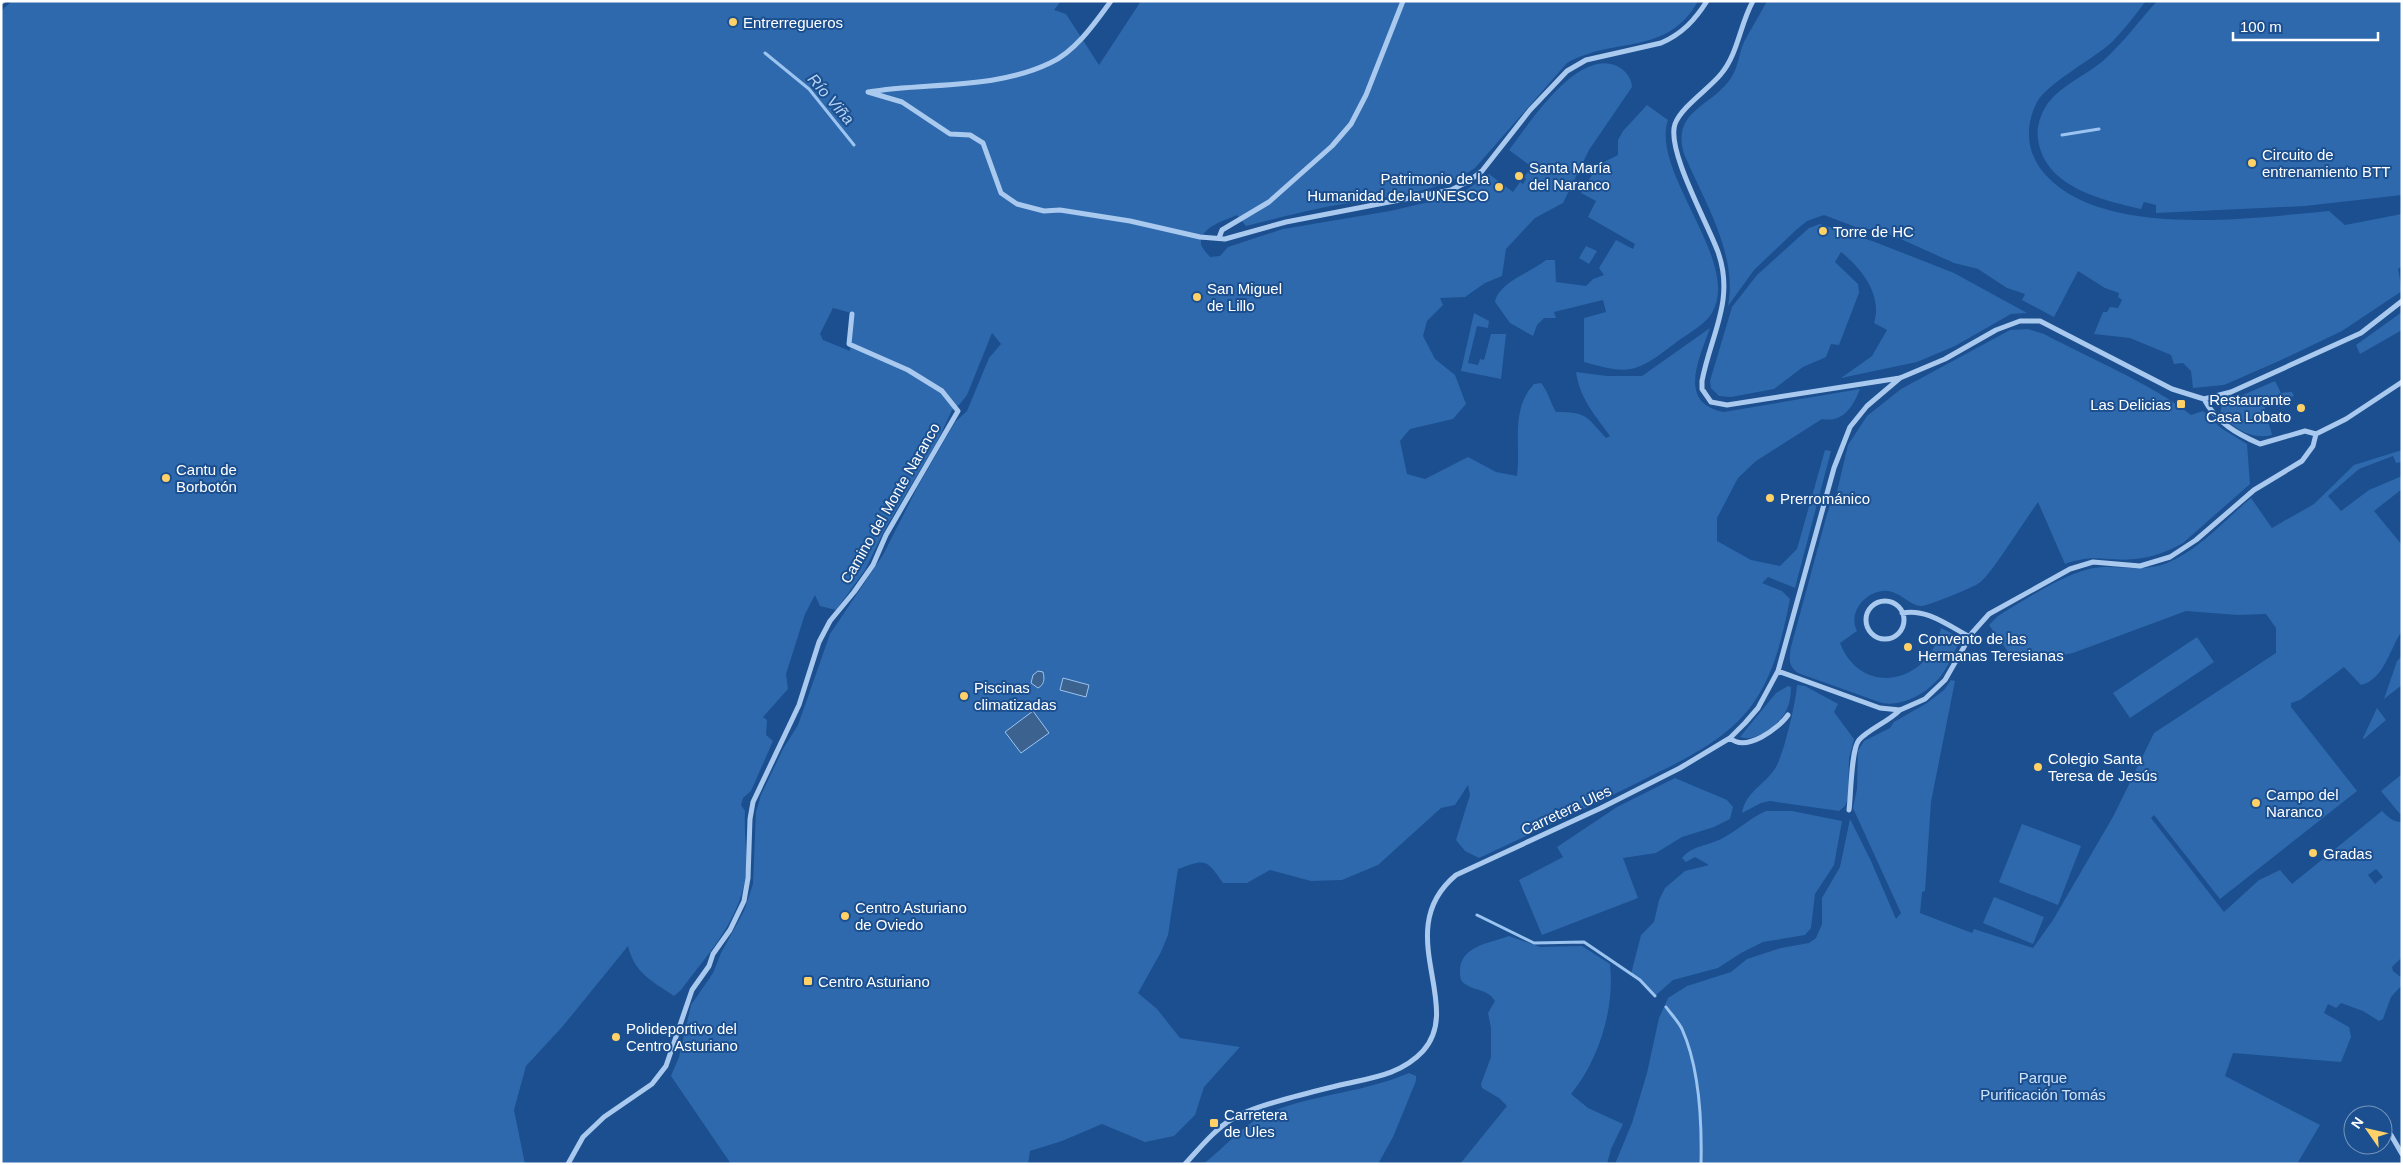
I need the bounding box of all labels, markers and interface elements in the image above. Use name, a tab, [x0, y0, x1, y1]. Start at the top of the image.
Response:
scale bar	[2233, 10, 2378, 42]
place label: Entrerregueros	[743, 14, 843, 31]
marker: Entrerregueros	[727, 16, 739, 28]
text: 100 m	[2240, 18, 2282, 35]
water label: Río Viña	[805, 70, 858, 128]
place label: Circuito de entrenamiento BTT	[2262, 146, 2390, 180]
marker: Circuito de entrenamiento BTT	[2246, 157, 2258, 169]
place label: Santa María del Naranco	[1529, 159, 1611, 193]
place label: Patrimonio de la Humanidad de la UNESCO	[1307, 170, 1490, 204]
marker: Santa María del Naranco	[1513, 170, 1525, 182]
marker: Patrimonio de la Humanidad de la UNESCO	[1493, 181, 1505, 193]
place label: Torre de HC	[1833, 223, 1914, 240]
marker: Torre de HC	[1817, 225, 1829, 237]
place label: San Miguel de Lillo	[1207, 280, 1282, 314]
marker: San Miguel de Lillo	[1191, 291, 1203, 303]
place label: Restaurante Casa Lobato	[2206, 391, 2291, 425]
place label: Las Delicias	[2090, 396, 2171, 413]
marker: Las Delicias	[2175, 398, 2187, 410]
marker: Restaurante Casa Lobato	[2295, 402, 2307, 414]
street label: Camino del Monte Naranco	[837, 420, 943, 586]
place label: Cantu de Borbotón	[176, 461, 237, 495]
marker: Cantu de Borbotón	[160, 472, 172, 484]
place label: Prerrománico	[1780, 490, 1870, 507]
marker: Prerrománico	[1764, 492, 1776, 504]
place label: Convento de las Hermanas Teresianas	[1918, 630, 2064, 664]
marker: Convento de las Hermanas Teresianas	[1902, 641, 1914, 653]
place label: Piscinas climatizadas	[974, 679, 1057, 713]
marker: Piscinas climatizadas	[958, 690, 970, 702]
place label: Colegio Santa Teresa de Jesús	[2048, 750, 2157, 784]
marker: Colegio Santa Teresa de Jesús	[2032, 761, 2044, 773]
street label: Carretera Ules	[1518, 782, 1614, 838]
place label: Campo del Naranco	[2266, 786, 2339, 820]
marker: Campo del Naranco	[2250, 797, 2262, 809]
place label: Gradas	[2323, 845, 2372, 862]
marker: Gradas	[2307, 847, 2319, 859]
place label: Centro Asturiano de Oviedo	[855, 899, 967, 933]
marker: Centro Asturiano de Oviedo	[839, 910, 851, 922]
place label: Centro Asturiano	[818, 973, 930, 990]
marker: Centro Asturiano	[802, 975, 814, 987]
place label: Polideportivo del Centro Asturiano	[626, 1020, 738, 1054]
marker: Polideportivo del Centro Asturiano	[610, 1031, 622, 1043]
park label: Parque Purificación Tomás	[1980, 1069, 2106, 1103]
north arrow	[2343, 1105, 2393, 1155]
place label: Carretera de Ules	[1224, 1106, 1288, 1140]
text: N	[2348, 1114, 2367, 1131]
marker: Carretera de Ules	[1208, 1117, 1220, 1129]

